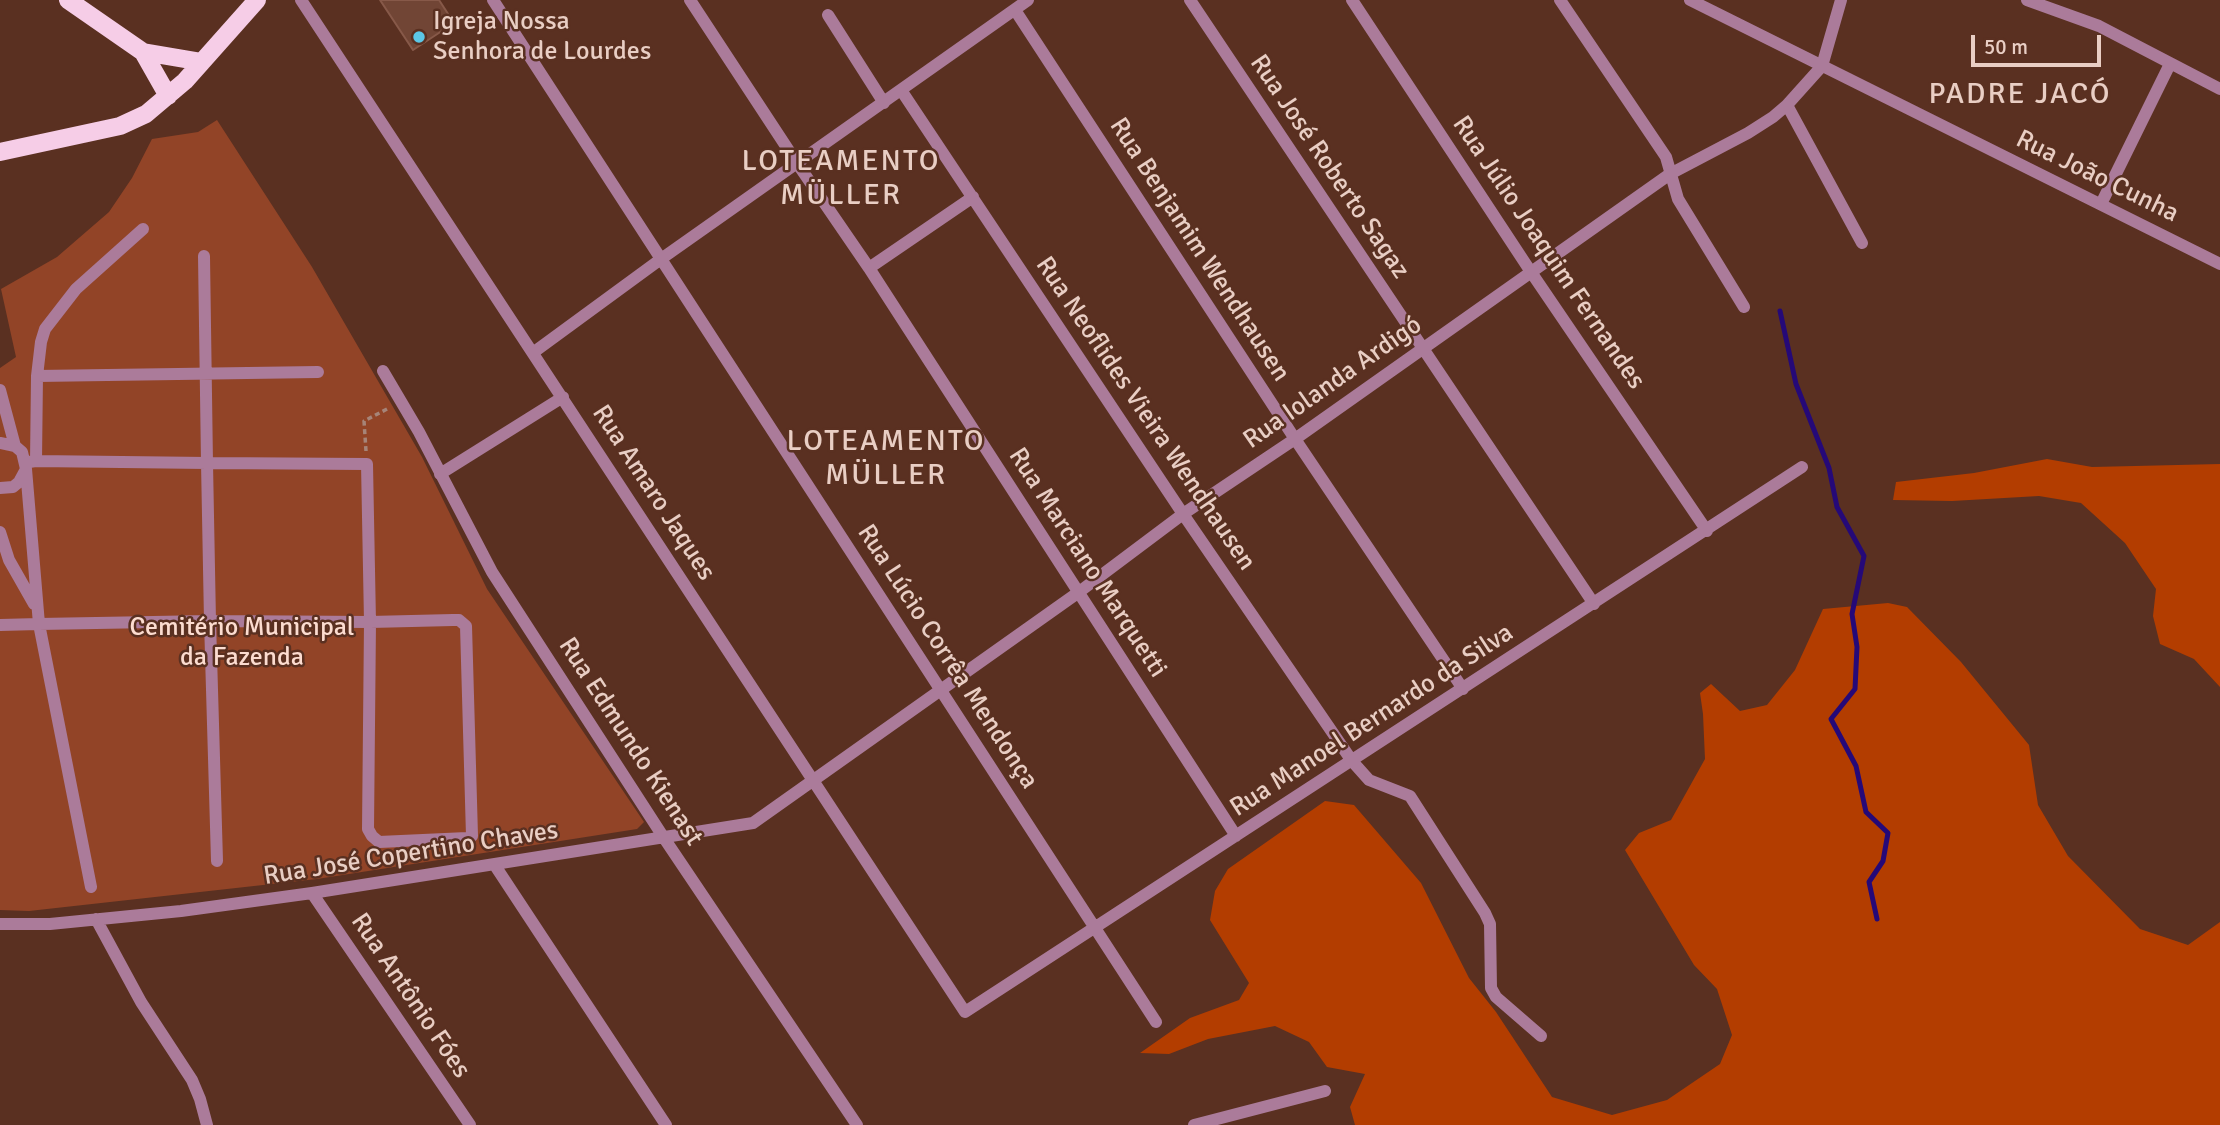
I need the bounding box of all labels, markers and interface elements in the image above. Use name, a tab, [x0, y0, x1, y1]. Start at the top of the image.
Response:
place label: Igreja Nossa Senhora de Lourdes	[433, 6, 651, 68]
scale bar	[1975, 21, 2104, 65]
marker: Igreja Nossa Senhora de Lourdes	[411, 29, 427, 45]
text: 50 m	[1984, 34, 2028, 60]
street label: Rua José Roberto Sagaz	[1242, 49, 1416, 285]
district label: PADRE JACÓ	[1930, 77, 2110, 113]
street label: Rua Júlio Joaquim Fernandes	[1445, 111, 1651, 395]
street label: Rua Benjamim Wendhausen	[1102, 112, 1296, 388]
street label: Rua João Cunha	[2011, 124, 2183, 230]
district label: LOTEAMENTO MÜLLER	[743, 144, 939, 214]
street label: Rua Neoflides Vieira Wendhausen	[1028, 251, 1262, 577]
street label: Rua Iolanda Ardigó	[1238, 310, 1428, 456]
street label: Rua Amaro Jaques	[585, 400, 721, 586]
district label: LOTEAMENTO MÜLLER	[788, 424, 984, 494]
street label: Rua Marciano Marquetti	[1001, 442, 1173, 684]
street label: Rua Lúcio Corrêa Mendonça	[850, 519, 1044, 795]
park label: Cemitério Municipal da Fazenda	[130, 612, 354, 674]
street label: Rua Manoel Bernardo da Silva	[1225, 618, 1519, 824]
street label: Rua Edmundo Kienast	[551, 632, 709, 852]
street label: Rua José Copertino Chaves	[262, 815, 560, 893]
street label: Rua Antônio Fóes	[343, 908, 477, 1084]

